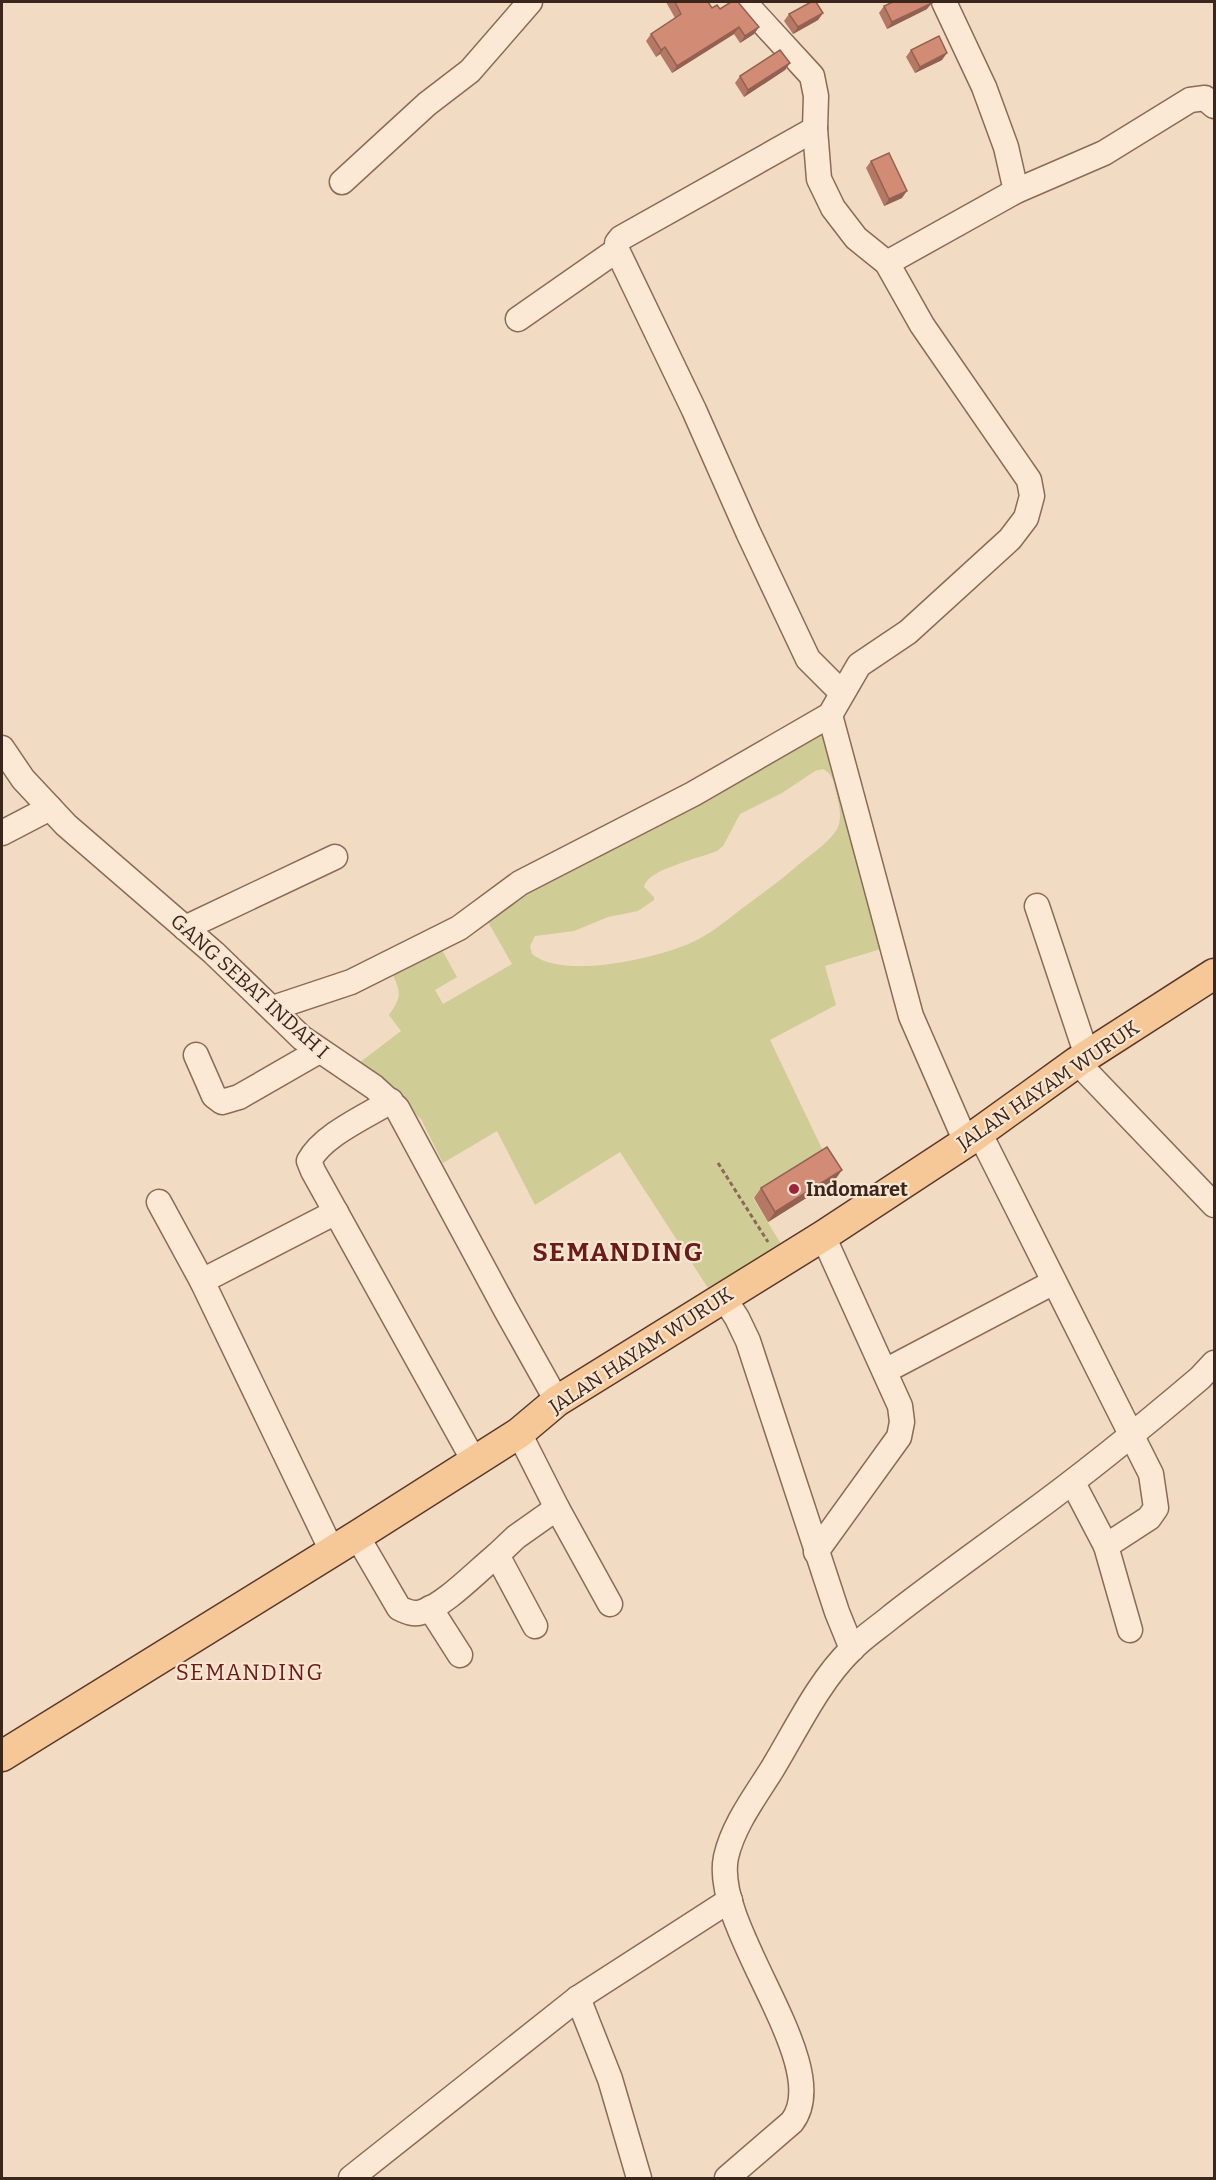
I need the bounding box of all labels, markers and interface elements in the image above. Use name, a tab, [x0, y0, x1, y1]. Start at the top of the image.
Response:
street label: GANG SEBAT INDAH I	[166, 909, 334, 1063]
street label: JALAN HAYAM WURUK	[952, 1015, 1144, 1155]
place label: Indomaret	[806, 1177, 908, 1201]
marker: Indomaret	[787, 1182, 801, 1196]
district label: SEMANDING	[532, 1237, 704, 1268]
street label: JALAN HAYAM WURUK	[544, 1282, 737, 1419]
district label: SEMANDING	[176, 1659, 324, 1686]

